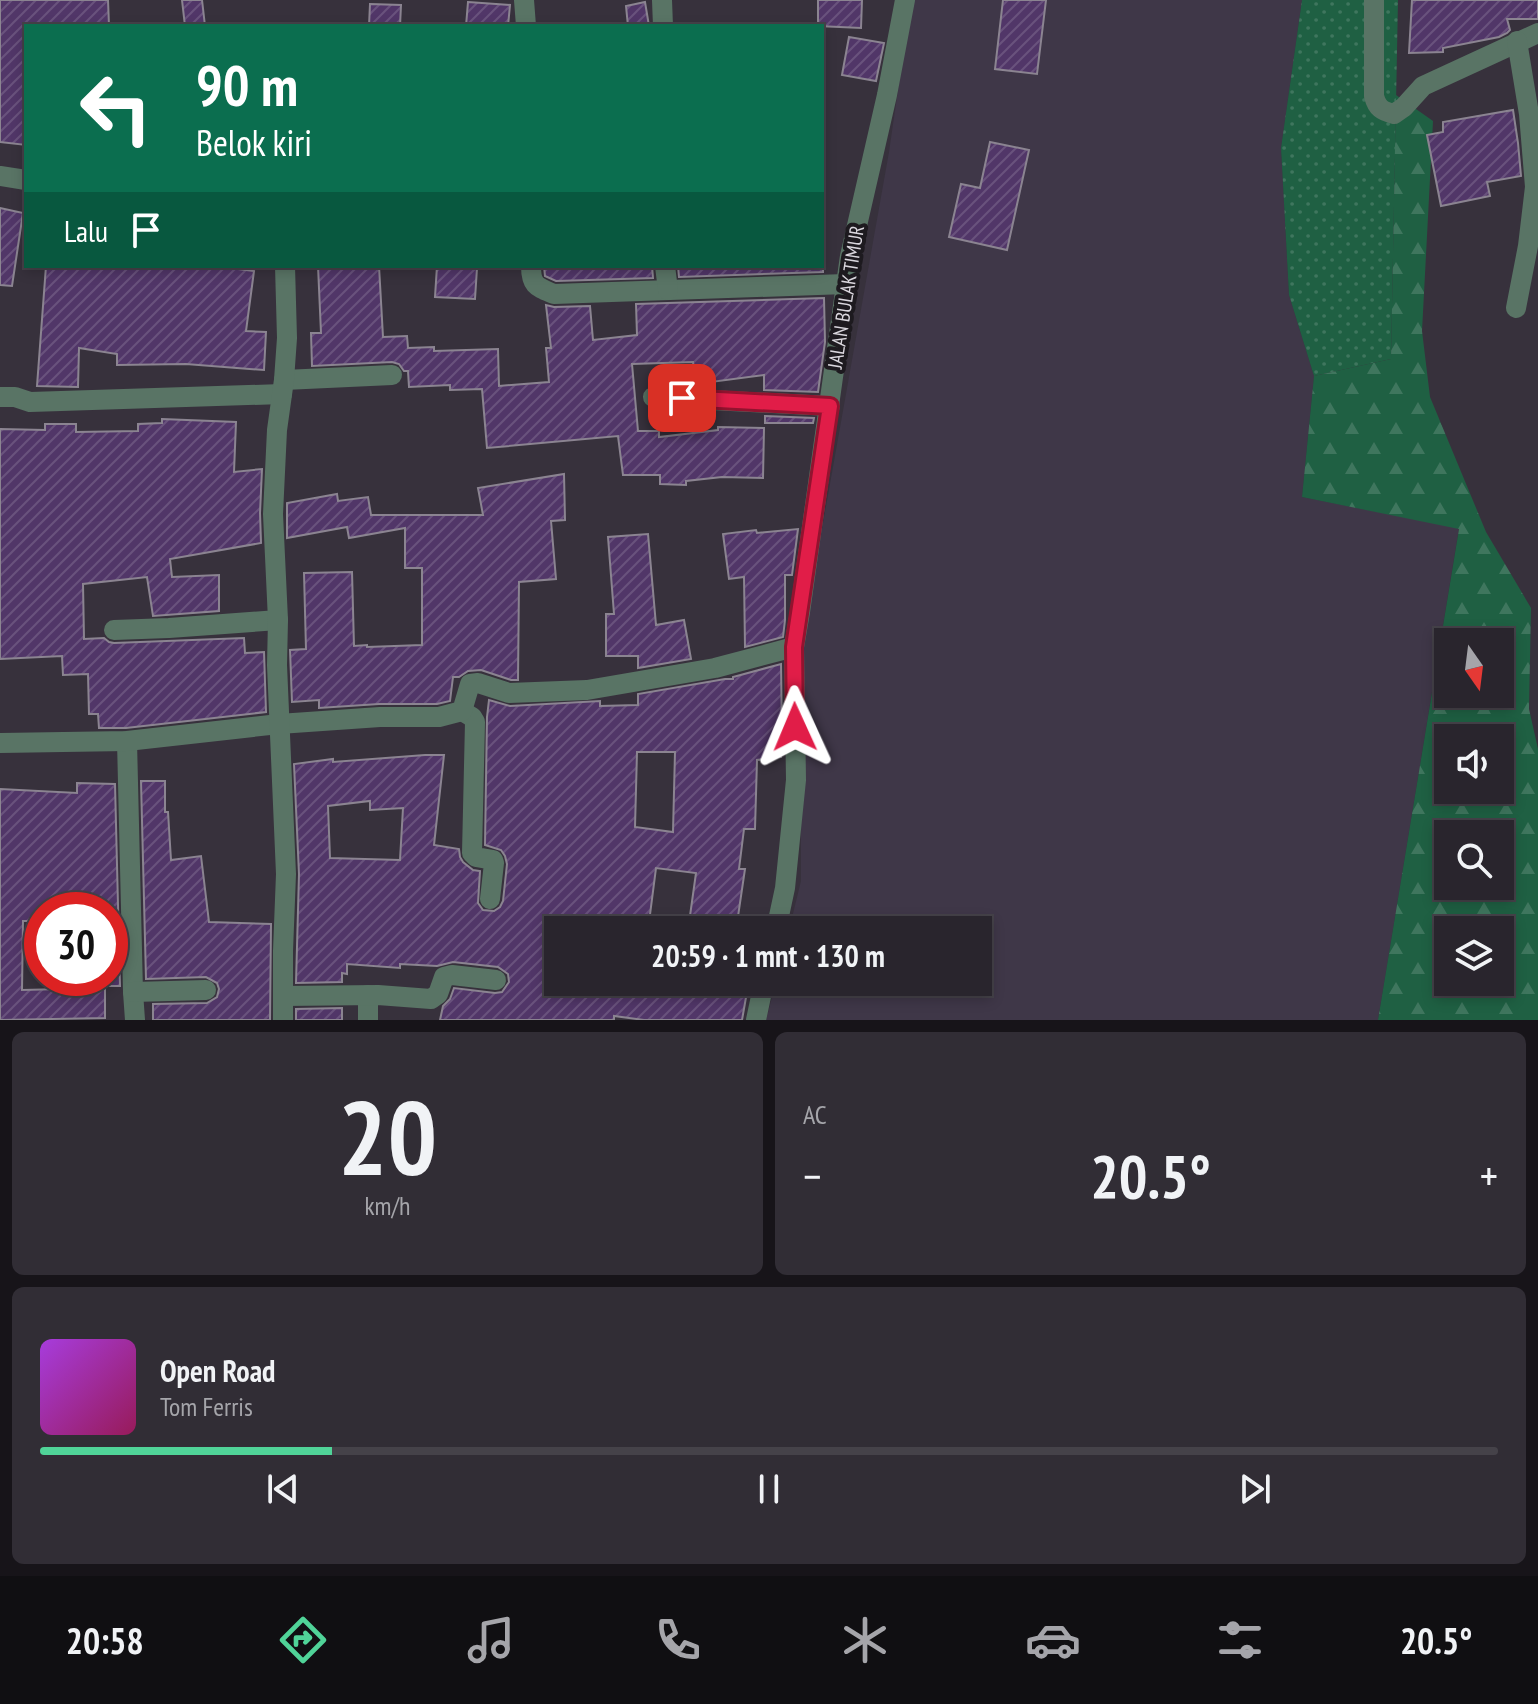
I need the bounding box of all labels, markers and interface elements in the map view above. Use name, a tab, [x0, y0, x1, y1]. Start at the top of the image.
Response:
text: 90 m	[196, 49, 298, 121]
icon: left	[64, 56, 168, 160]
text: Belok kiri	[196, 119, 312, 166]
icon: arrive	[124, 208, 168, 252]
text: Lalu	[64, 211, 108, 250]
street label: JALAN BULAK TIMUR	[822, 223, 870, 371]
pin	[648, 364, 716, 432]
icon: arrive	[660, 376, 704, 420]
north arrow	[1434, 628, 1514, 708]
map controls	[1434, 628, 1514, 996]
position arrow	[753, 685, 837, 769]
button: sound	[1434, 724, 1514, 804]
button: search	[1434, 820, 1514, 900]
speed limit sign: 30	[24, 892, 128, 996]
button: layers	[1434, 916, 1514, 996]
text: 20:59 · 1 mnt · 130 m	[651, 936, 885, 975]
text: 20	[338, 1069, 437, 1204]
text: AC	[803, 1098, 827, 1131]
text: 20.5°	[1090, 1137, 1211, 1215]
text: −	[803, 1147, 821, 1204]
text: +	[1480, 1147, 1498, 1204]
text: km/h	[364, 1189, 411, 1222]
text: Open Road	[160, 1351, 275, 1390]
text: Tom Ferris	[160, 1390, 253, 1423]
icon: previous	[261, 1467, 305, 1511]
icon: pause	[747, 1467, 791, 1511]
icon: next	[1233, 1467, 1277, 1511]
icon: directions	[275, 1612, 331, 1668]
icon: music	[463, 1612, 519, 1668]
icon: phone	[650, 1612, 706, 1668]
icon: climate	[837, 1612, 893, 1668]
icon: car	[1025, 1612, 1081, 1668]
icon: filters	[1212, 1612, 1268, 1668]
text: 20:58	[66, 1617, 144, 1664]
text: 20.5°	[1400, 1617, 1472, 1664]

